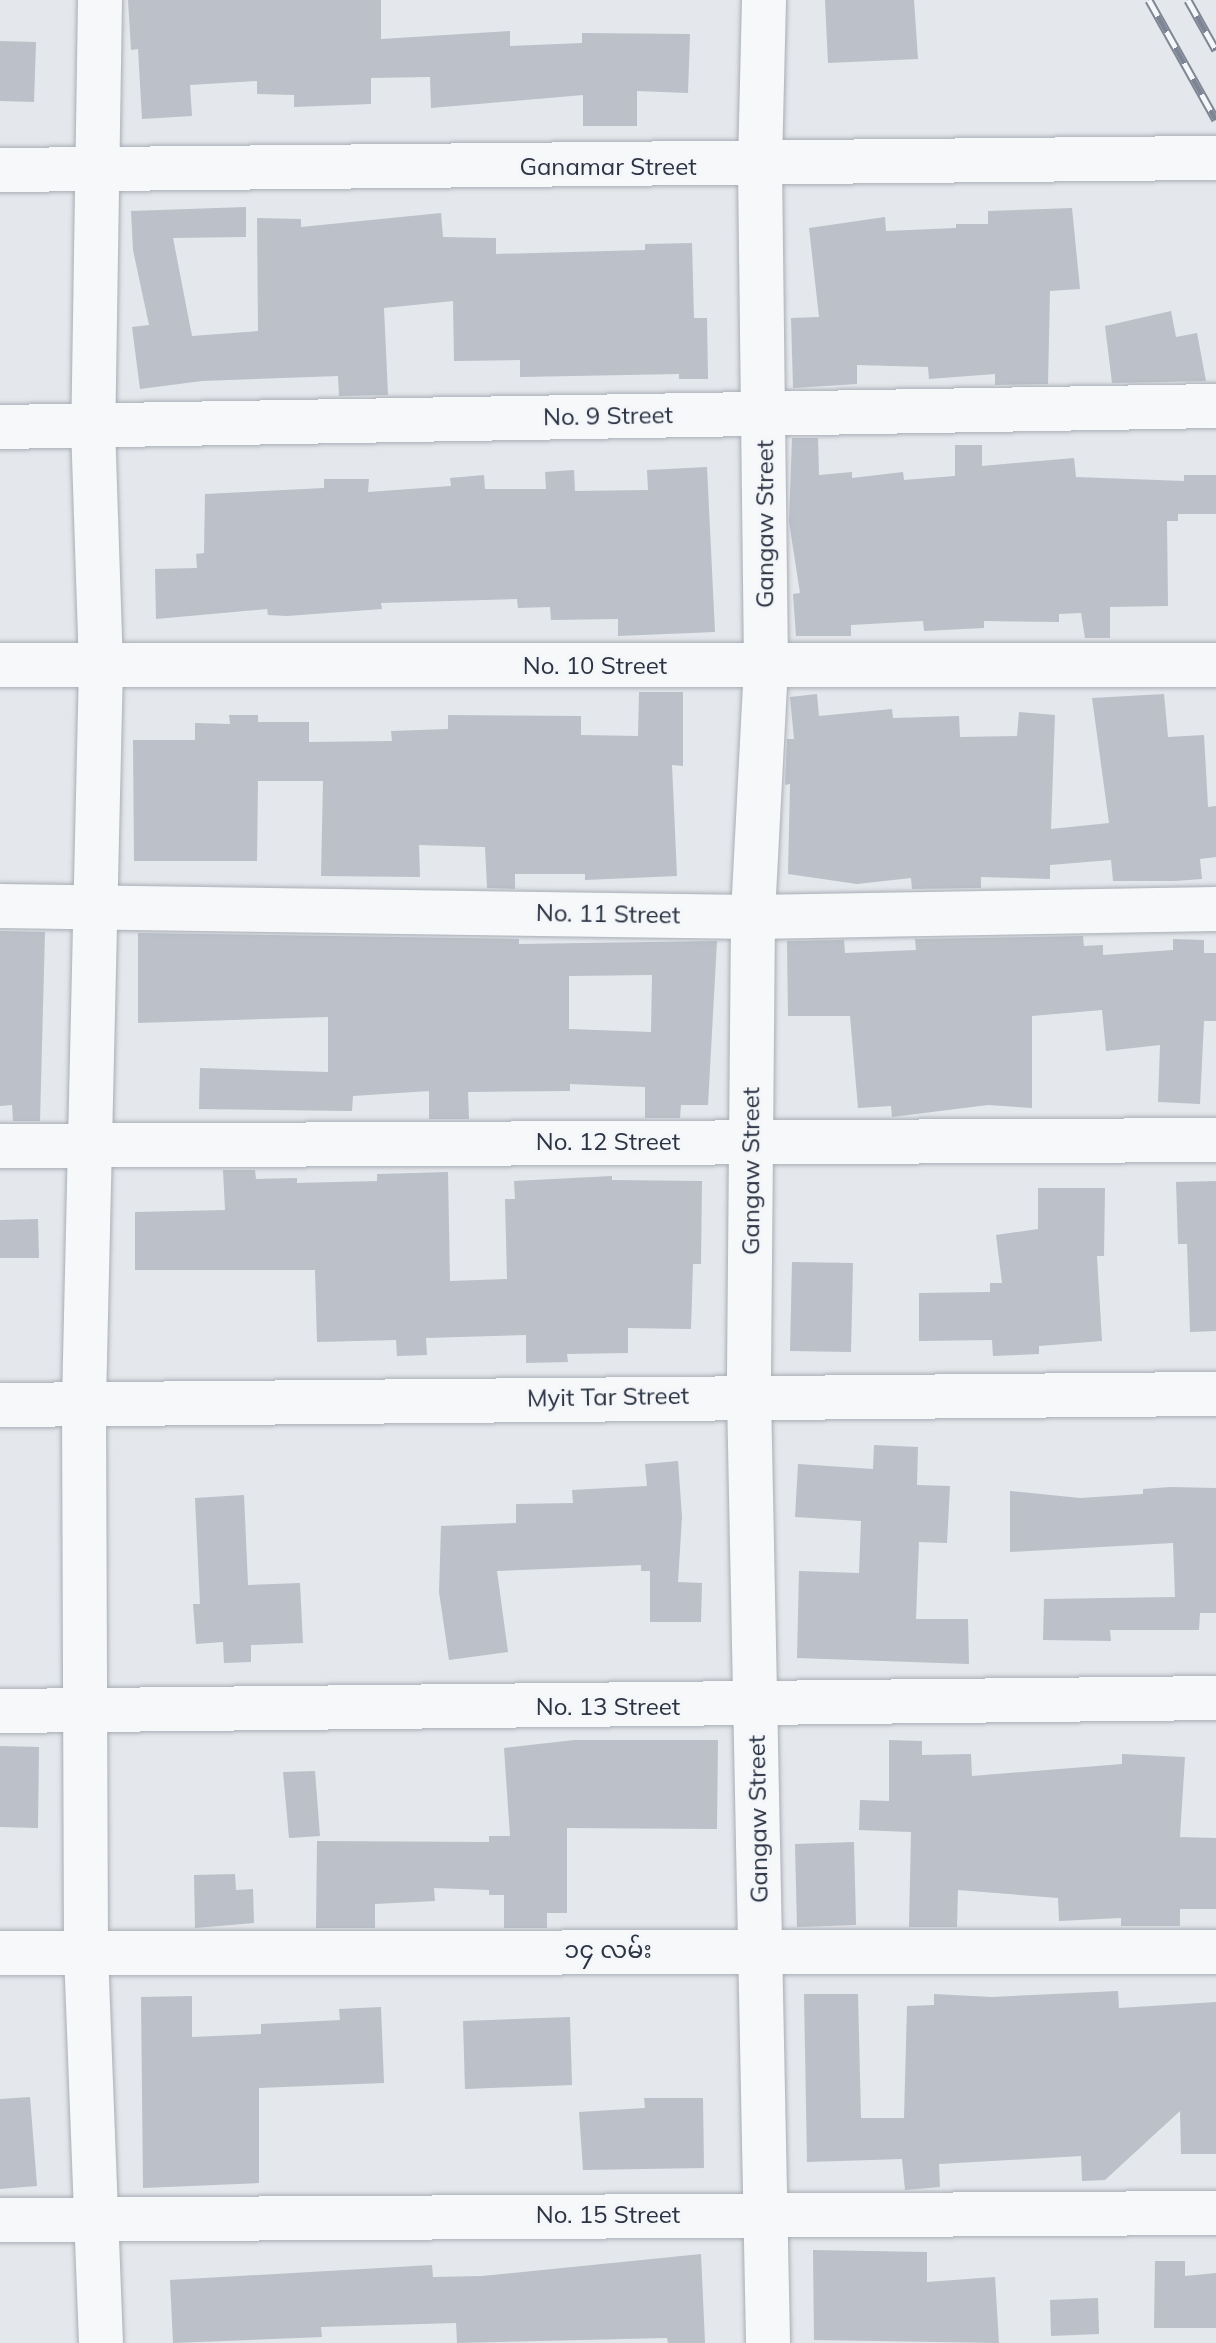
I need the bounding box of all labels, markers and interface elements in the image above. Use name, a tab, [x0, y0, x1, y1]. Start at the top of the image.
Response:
street label: Ganamar Street	[519, 153, 697, 181]
street label: No. 9 Street	[543, 400, 673, 432]
street label: Gangaw Street	[751, 440, 779, 608]
street label: No. 10 Street	[523, 652, 667, 680]
street label: No. 11 Street	[536, 898, 680, 930]
street label: Gangaw Street	[737, 1087, 765, 1255]
street label: No. 12 Street	[536, 1128, 680, 1156]
street label: Myit Tar Street	[527, 1381, 689, 1413]
street label: No. 13 Street	[536, 1693, 680, 1721]
street label: Gangaw Street	[742, 1735, 774, 1903]
street label: ၁၄ လမ်း	[564, 1936, 652, 1964]
street label: No. 15 Street	[536, 2201, 680, 2229]

